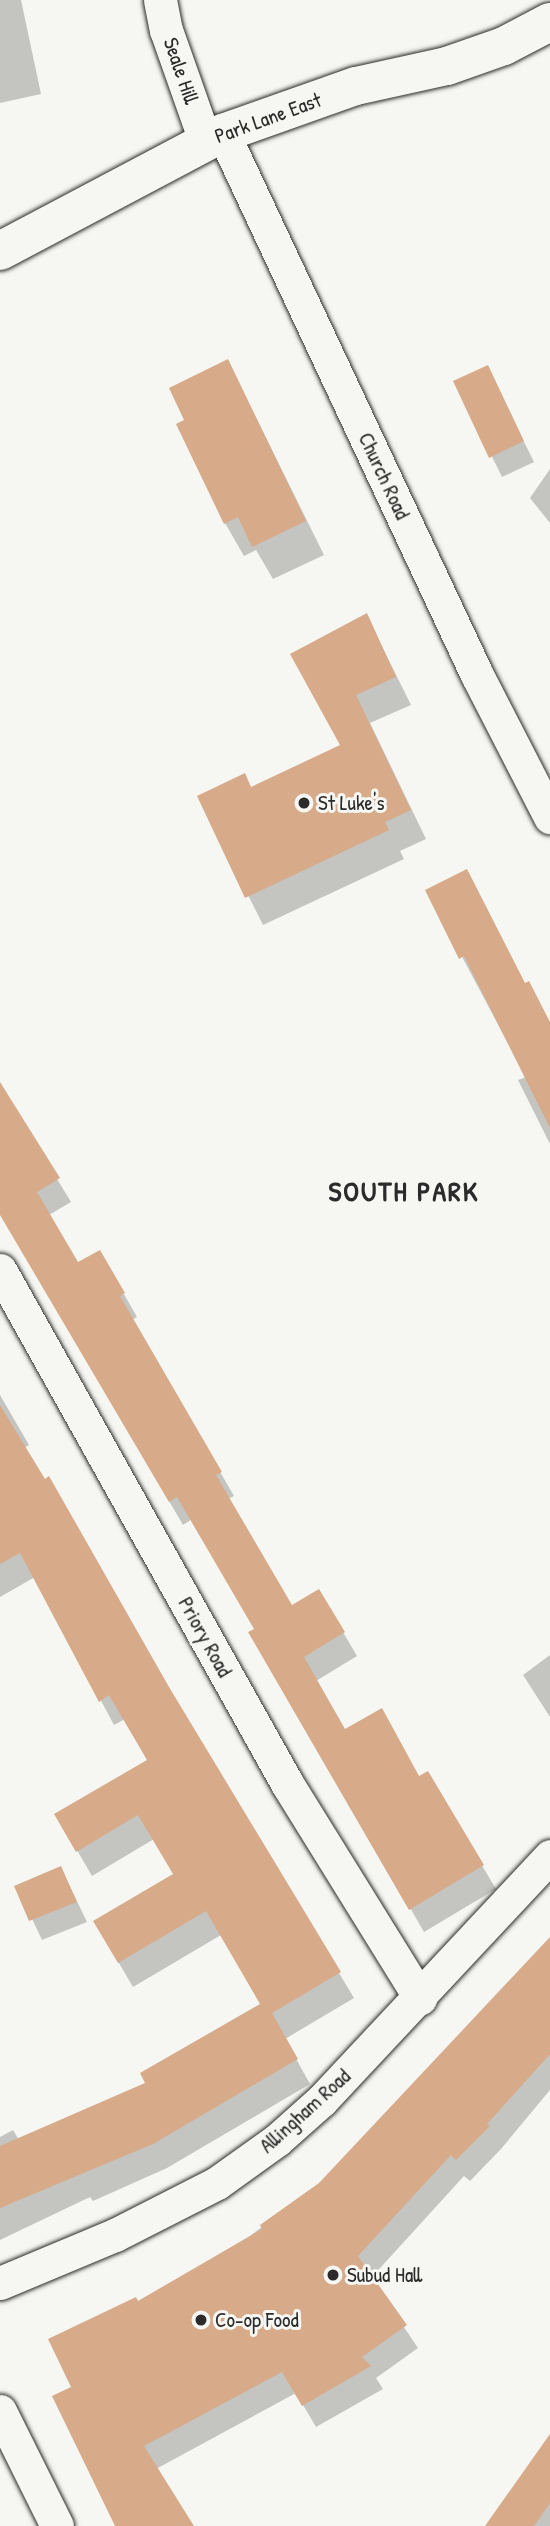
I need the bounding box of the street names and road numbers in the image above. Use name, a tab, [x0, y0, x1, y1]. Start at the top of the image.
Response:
street label: Seale Hill	[158, 34, 204, 108]
street label: Park Lane East	[211, 87, 325, 149]
street label: Church Road	[353, 429, 415, 523]
street label: Priory Road	[173, 1593, 237, 1681]
street label: Allingham Road	[254, 2064, 356, 2158]

